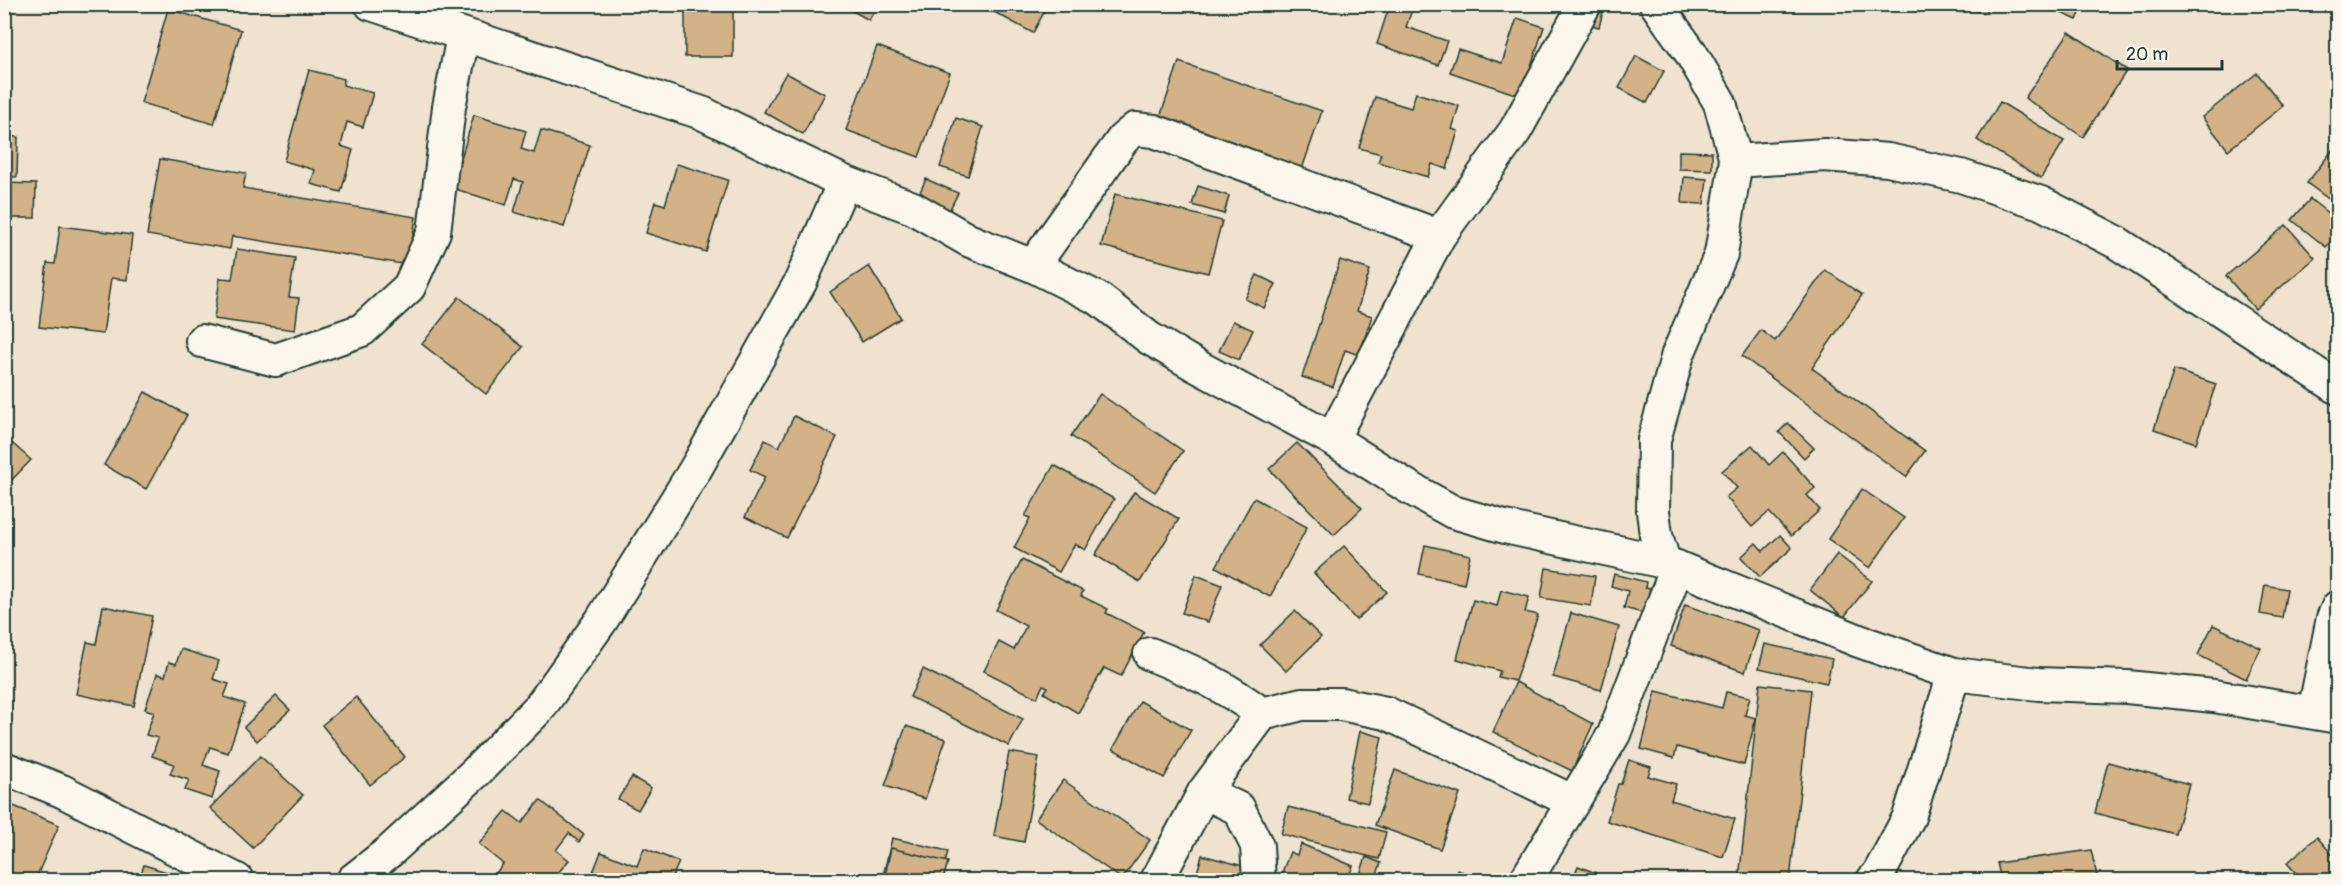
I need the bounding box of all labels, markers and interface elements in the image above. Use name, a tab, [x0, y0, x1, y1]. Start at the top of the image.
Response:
scale bar	[2117, 33, 2222, 71]
text: 20 m	[2126, 43, 2168, 66]

